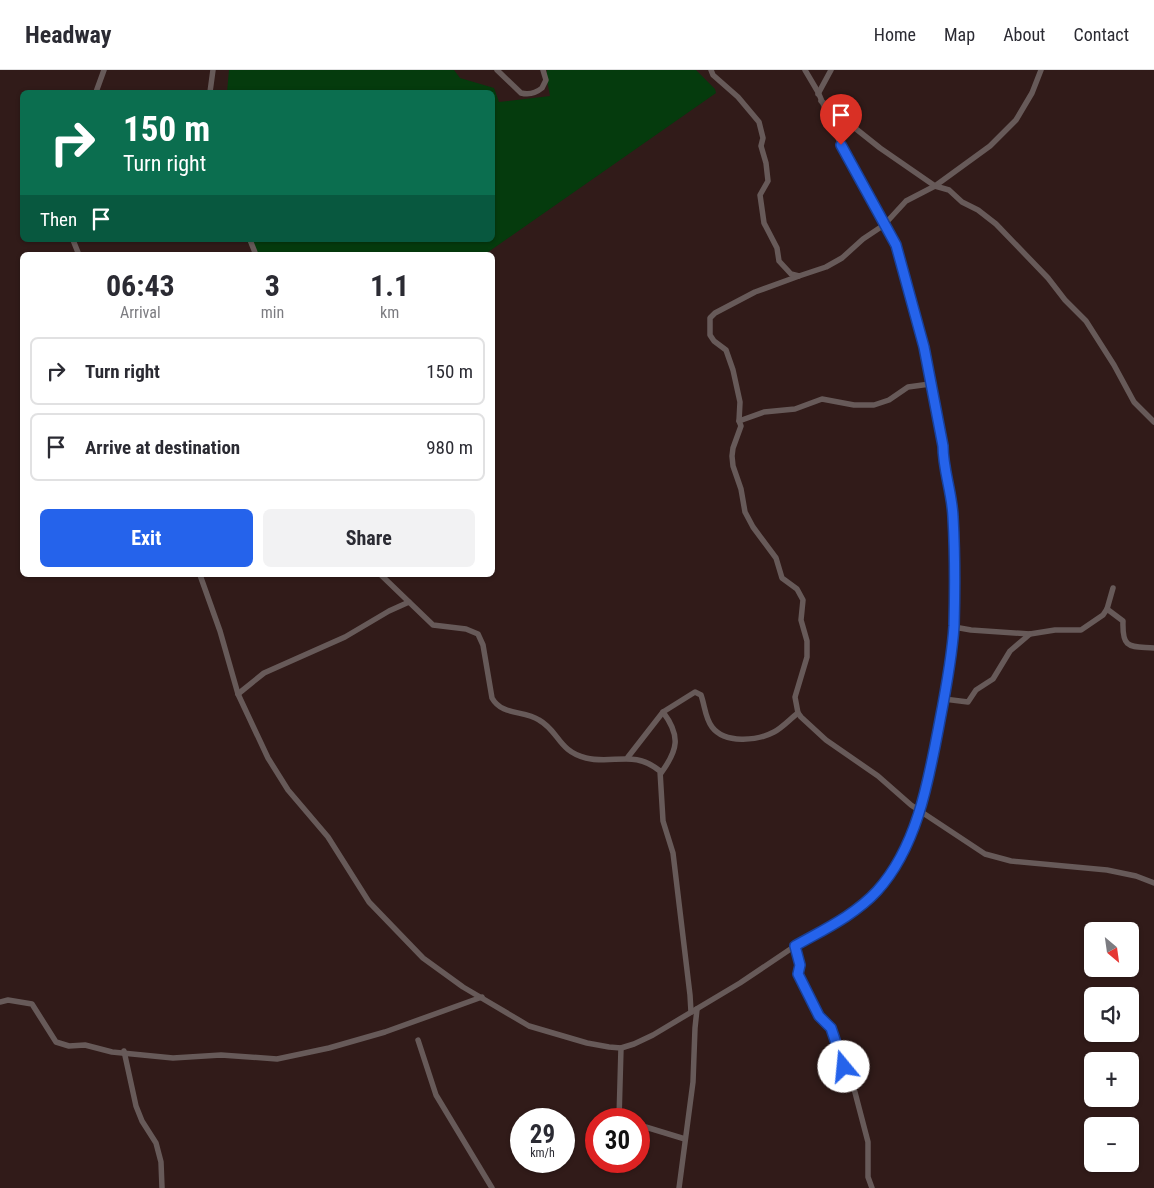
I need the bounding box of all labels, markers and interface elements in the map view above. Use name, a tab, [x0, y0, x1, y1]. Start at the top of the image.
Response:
text: Headway	[25, 21, 111, 49]
text: Home	[874, 24, 916, 45]
text: Map	[944, 24, 975, 45]
text: About	[1003, 24, 1045, 45]
text: Contact	[1073, 24, 1129, 45]
pin	[820, 94, 862, 145]
icon: arrive	[827, 101, 855, 129]
text: 150 m	[123, 109, 210, 150]
icon: right	[40, 110, 105, 175]
text: Turn right	[123, 151, 206, 176]
icon: arrive	[87, 205, 115, 233]
text: Then	[40, 208, 77, 231]
text: 06:43	[106, 268, 175, 303]
text: 3	[265, 268, 280, 303]
text: 1.1	[370, 268, 409, 303]
text: Arrival	[120, 303, 161, 322]
text: min	[261, 303, 284, 322]
text: km	[380, 303, 399, 322]
icon: right	[42, 357, 70, 385]
text: Turn right	[85, 360, 160, 383]
text: 150 m	[426, 360, 473, 383]
icon: arrive	[42, 433, 70, 461]
text: Arrive at destination	[85, 436, 240, 459]
text: 980 m	[426, 436, 473, 459]
button: Exit	[40, 509, 253, 567]
button: Share	[263, 509, 475, 567]
north arrow	[1084, 922, 1139, 978]
map controls	[1084, 922, 1139, 1172]
button: sound	[1084, 987, 1139, 1042]
position arrow	[817, 1040, 869, 1092]
button: +	[1084, 1052, 1139, 1107]
speed limit sign: 30	[585, 1108, 650, 1173]
button: −	[1084, 1117, 1139, 1172]
text: 29	[530, 1120, 555, 1149]
text: km/h	[530, 1146, 555, 1160]

